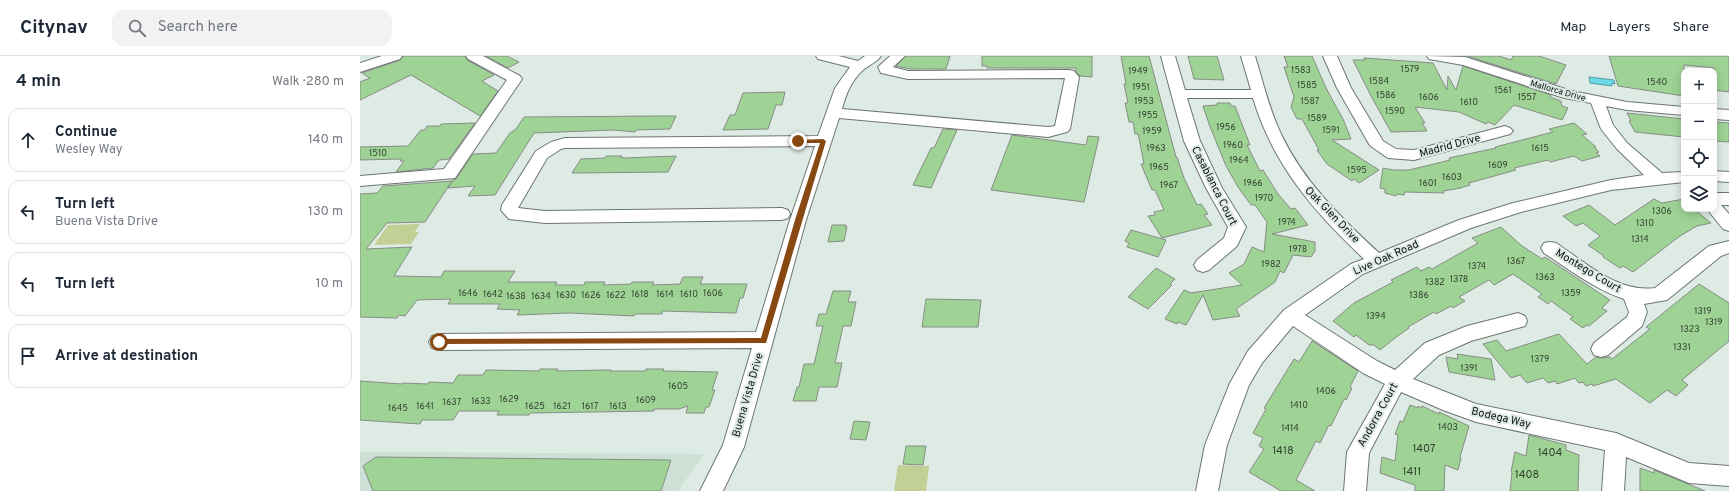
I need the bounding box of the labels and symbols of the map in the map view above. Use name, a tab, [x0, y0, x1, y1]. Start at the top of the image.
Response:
house number: 1579	[1401, 64, 1419, 75]
house number: 1583	[1291, 65, 1311, 76]
house number: 1949	[1128, 66, 1148, 77]
house number: 1584	[1369, 76, 1389, 87]
house number: 1540	[1647, 77, 1667, 88]
street label: Mallorca Drive	[1529, 78, 1587, 104]
house number: 1585	[1297, 80, 1317, 91]
house number: 1951	[1132, 82, 1150, 93]
house number: 1561	[1494, 85, 1512, 96]
house number: 1586	[1376, 90, 1396, 101]
house number: 1606	[1419, 92, 1439, 103]
house number: 1557	[1517, 92, 1537, 103]
house number: 1953	[1134, 96, 1154, 107]
house number: 1587	[1300, 96, 1320, 107]
house number: 1610	[1460, 97, 1478, 108]
house number: 1590	[1385, 106, 1405, 117]
house number: 1955	[1138, 110, 1158, 121]
house number: 1589	[1307, 113, 1327, 124]
house number: 1956	[1216, 122, 1236, 133]
house number: 1591	[1322, 125, 1340, 136]
house number: 1959	[1142, 126, 1162, 137]
street label: Madrid Drive	[1418, 131, 1482, 161]
route end	[789, 132, 807, 150]
house number: 1960	[1223, 140, 1243, 151]
house number: 1963	[1146, 143, 1166, 154]
house number: 1615	[1531, 143, 1549, 154]
street label: Casablanca Court	[1188, 144, 1240, 228]
house number: 1510	[369, 148, 387, 159]
house number: 1964	[1229, 155, 1249, 166]
house number: 1609	[1488, 160, 1508, 171]
house number: 1965	[1149, 162, 1169, 173]
house number: 1595	[1347, 165, 1367, 176]
house number: 1603	[1442, 172, 1462, 183]
house number: 1966	[1243, 178, 1263, 189]
house number: 1601	[1419, 178, 1437, 189]
house number: 1967	[1160, 180, 1179, 191]
street label: Oak Glen Drive	[1301, 184, 1363, 246]
house number: 1970	[1255, 193, 1274, 204]
house number: 1306	[1652, 206, 1672, 217]
house number: 1974	[1278, 217, 1296, 228]
house number: 1310	[1636, 218, 1654, 229]
house number: 1314	[1631, 234, 1649, 245]
street label: Live Oak Road	[1351, 237, 1421, 279]
house number: 1978	[1289, 244, 1307, 255]
street label: Montego Court	[1553, 246, 1623, 296]
house number: 1367	[1507, 256, 1526, 267]
house number: 1982	[1261, 259, 1281, 270]
house number: 1374	[1468, 261, 1486, 272]
house number: 1363	[1535, 272, 1555, 283]
house number: 1378	[1450, 274, 1468, 285]
house number: 1382	[1425, 277, 1445, 288]
house number: 1646	[458, 288, 478, 299]
house number: 1606	[703, 288, 723, 299]
house number: 1359	[1561, 288, 1581, 299]
house number: 1642	[483, 289, 503, 300]
house number: 1618	[631, 289, 649, 300]
house number: 1614	[656, 289, 674, 300]
house number: 1610	[680, 289, 698, 300]
house number: 1630	[556, 290, 576, 301]
house number: 1626	[581, 290, 601, 301]
house number: 1622	[606, 290, 626, 301]
house number: 1386	[1409, 290, 1429, 301]
house number: 1638	[506, 291, 526, 302]
house number: 1634	[531, 291, 551, 302]
house number: 1319	[1694, 306, 1712, 317]
house number: 1394	[1366, 311, 1386, 322]
house number: 1319	[1705, 317, 1723, 328]
house number: 1323	[1680, 324, 1700, 335]
route start	[430, 333, 448, 351]
house number: 1331	[1673, 342, 1691, 353]
street label: Buena Vista Drive	[729, 351, 767, 439]
house number: 1379	[1531, 354, 1549, 365]
house number: 1391	[1460, 363, 1478, 374]
house number: 1605	[668, 381, 688, 392]
street label: Andorra Court	[1355, 381, 1401, 449]
house number: 1406	[1316, 386, 1336, 397]
house number: 1629	[499, 394, 519, 405]
house number: 1609	[636, 395, 656, 406]
house number: 1633	[471, 396, 491, 407]
house number: 1637	[443, 397, 462, 408]
house number: 1410	[1290, 400, 1308, 411]
house number: 1641	[416, 401, 434, 412]
house number: 1625	[525, 401, 545, 412]
house number: 1621	[553, 401, 571, 412]
house number: 1617	[582, 401, 599, 412]
house number: 1613	[609, 401, 627, 412]
house number: 1645	[388, 403, 408, 414]
street label: Bodega Way	[1470, 404, 1532, 432]
house number: 1403	[1438, 422, 1458, 433]
house number: 1414	[1281, 423, 1299, 434]
house number: 1407	[1412, 442, 1436, 456]
house number: 1418	[1272, 444, 1294, 458]
house number: 1404	[1538, 446, 1562, 460]
house number: 1411	[1403, 465, 1421, 479]
house number: 1408	[1515, 468, 1539, 482]

